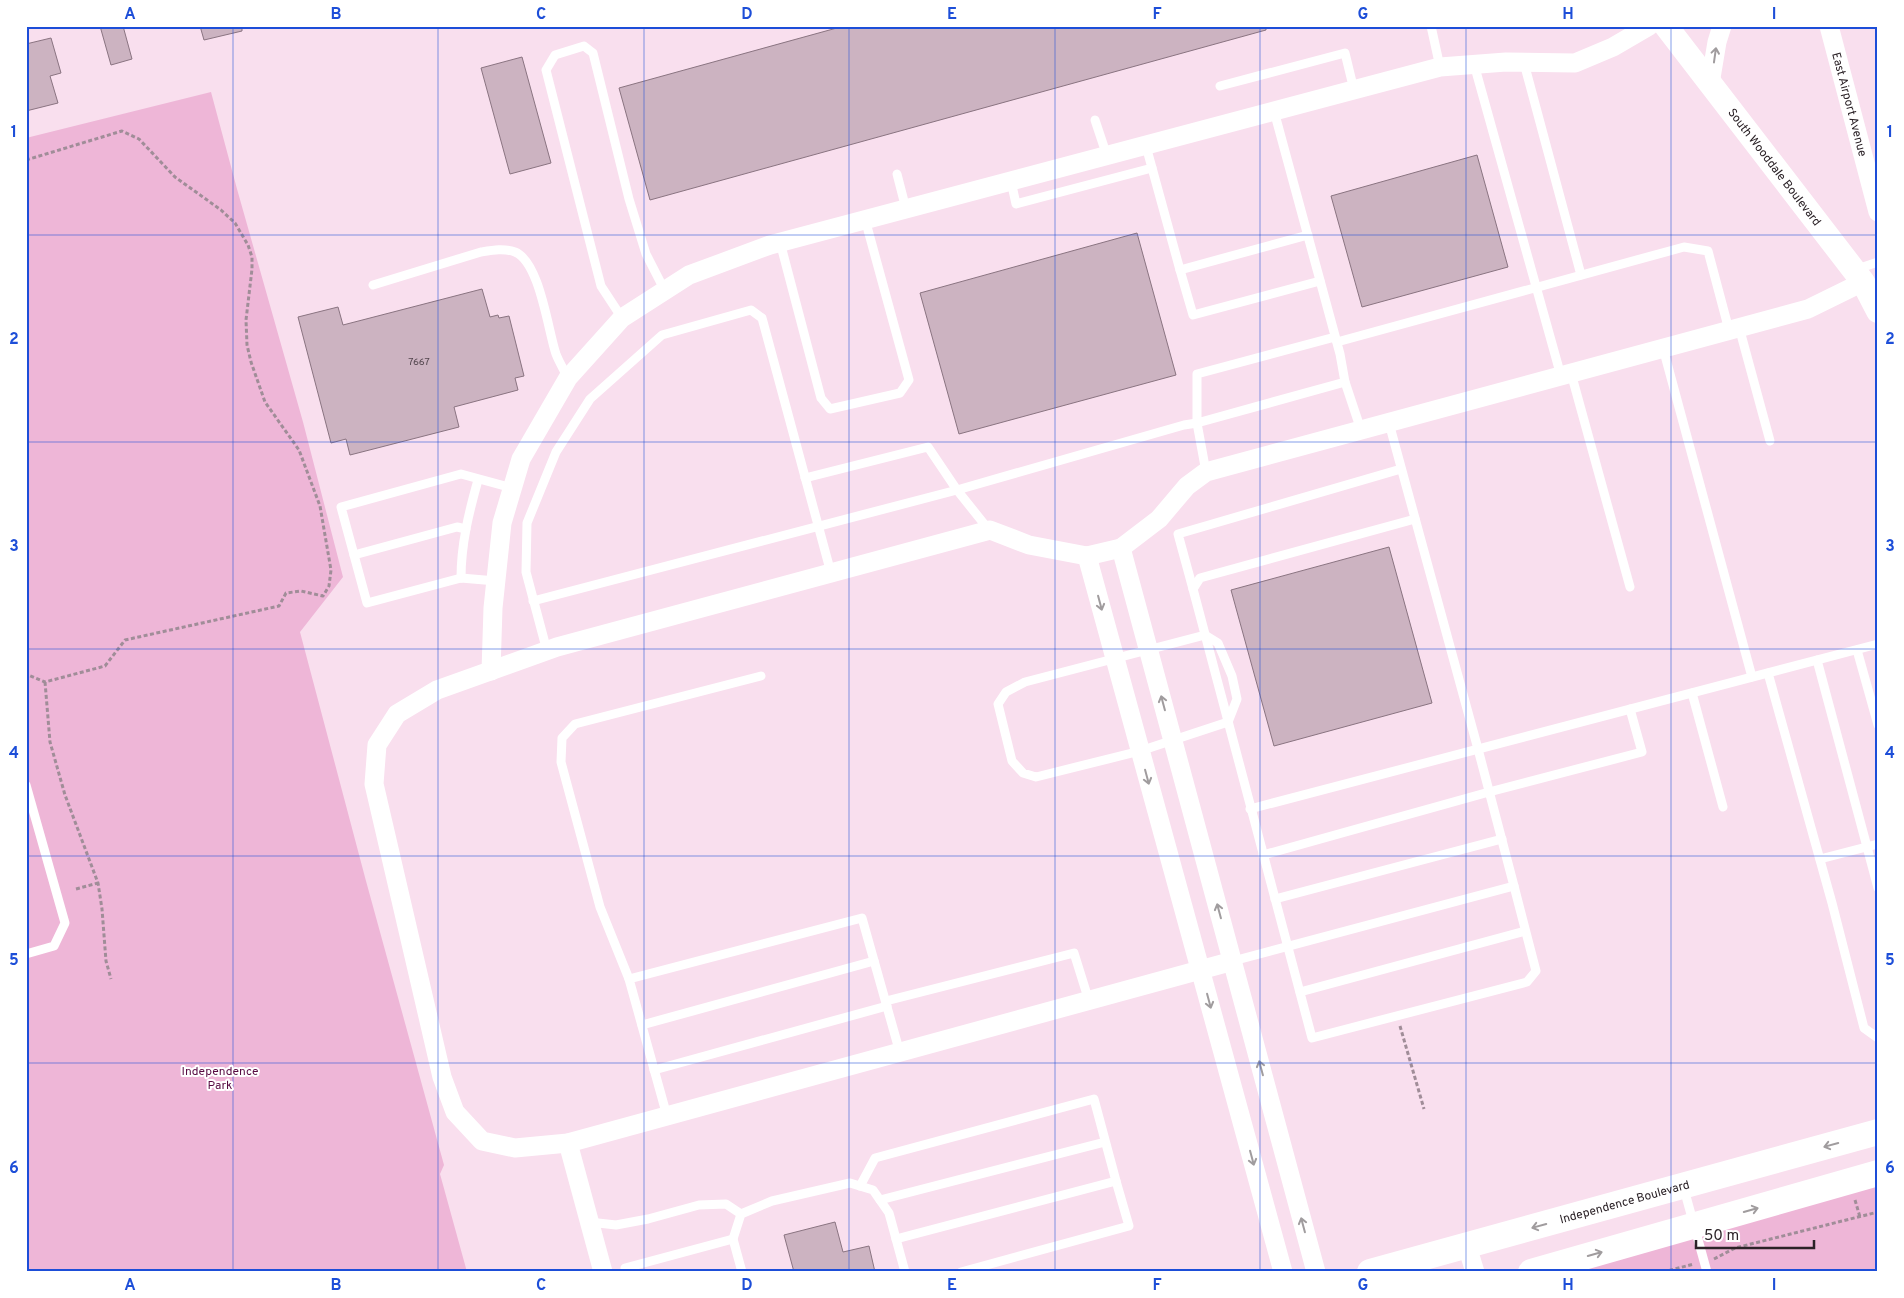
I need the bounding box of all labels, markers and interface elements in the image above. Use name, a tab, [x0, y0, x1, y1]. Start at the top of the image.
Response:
text: A	[124, 5, 136, 25]
text: B	[330, 5, 342, 25]
text: C	[536, 5, 546, 25]
text: D	[741, 5, 753, 25]
text: E	[947, 5, 957, 25]
text: F	[1152, 5, 1162, 25]
text: G	[1358, 5, 1368, 25]
text: H	[1562, 5, 1574, 25]
text: I	[1772, 5, 1776, 25]
one-way arrow	[1710, 47, 1720, 63]
street label: East Airport Avenue	[1827, 51, 1870, 158]
street label: South Wooddale Boulevard	[1723, 106, 1824, 230]
text: 1	[11, 123, 17, 143]
text: 1	[1887, 123, 1893, 143]
text: 2	[9, 330, 19, 350]
text: 2	[1885, 330, 1895, 350]
house number: 7667	[408, 356, 430, 369]
text: 3	[9, 537, 19, 557]
text: 3	[1885, 537, 1895, 557]
one-way arrow	[1095, 595, 1105, 611]
one-way arrow	[1158, 696, 1167, 712]
text: 4	[9, 744, 19, 764]
text: 4	[1885, 744, 1895, 764]
one-way arrow	[1143, 769, 1153, 785]
one-way arrow	[1214, 903, 1224, 919]
text: 5	[9, 951, 19, 971]
text: 5	[1885, 951, 1895, 971]
one-way arrow	[1205, 993, 1214, 1009]
one-way arrow	[1256, 1060, 1266, 1076]
park label: Independence Park	[182, 1064, 258, 1094]
one-way arrow	[1823, 1141, 1839, 1151]
one-way arrow	[1248, 1149, 1257, 1165]
text: 6	[9, 1159, 19, 1179]
text: 6	[1885, 1159, 1895, 1179]
street label: Independence Boulevard	[1558, 1177, 1692, 1228]
one-way arrow	[1742, 1204, 1758, 1214]
one-way arrow	[1298, 1217, 1308, 1233]
scale bar	[1696, 1218, 1814, 1250]
one-way arrow	[1532, 1221, 1548, 1231]
text: 50 m	[1704, 1227, 1739, 1246]
one-way arrow	[1586, 1249, 1602, 1258]
text: A	[124, 1276, 136, 1296]
text: B	[330, 1276, 342, 1296]
text: C	[536, 1276, 546, 1296]
text: D	[741, 1276, 753, 1296]
text: E	[947, 1276, 957, 1296]
text: F	[1152, 1276, 1162, 1296]
text: G	[1358, 1276, 1368, 1296]
text: H	[1562, 1276, 1574, 1296]
text: I	[1772, 1276, 1776, 1296]

